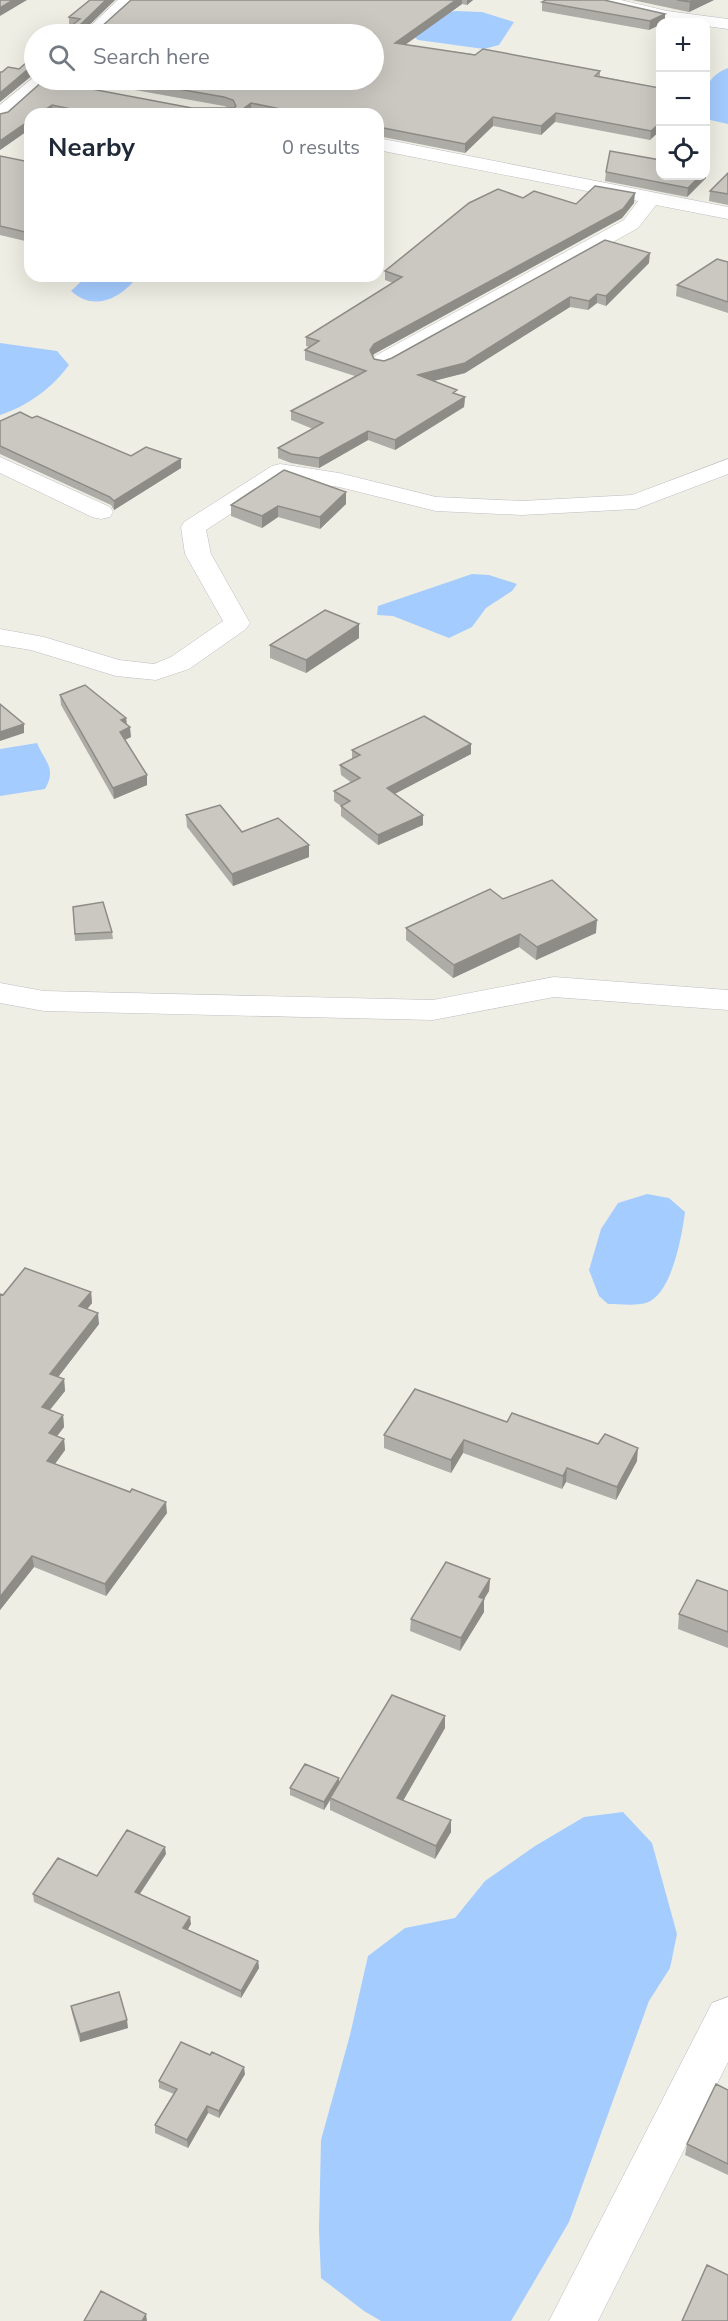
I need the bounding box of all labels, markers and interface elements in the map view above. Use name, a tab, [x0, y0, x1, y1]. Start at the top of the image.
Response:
map controls	[656, 18, 710, 180]
button: +	[656, 18, 710, 72]
search box	[24, 24, 384, 90]
icon: search	[45, 41, 78, 74]
text: Search here	[93, 42, 210, 72]
button: −	[656, 72, 710, 126]
button: locate	[656, 126, 710, 180]
text: Nearby	[48, 130, 135, 165]
text: 0 results	[282, 134, 360, 161]

